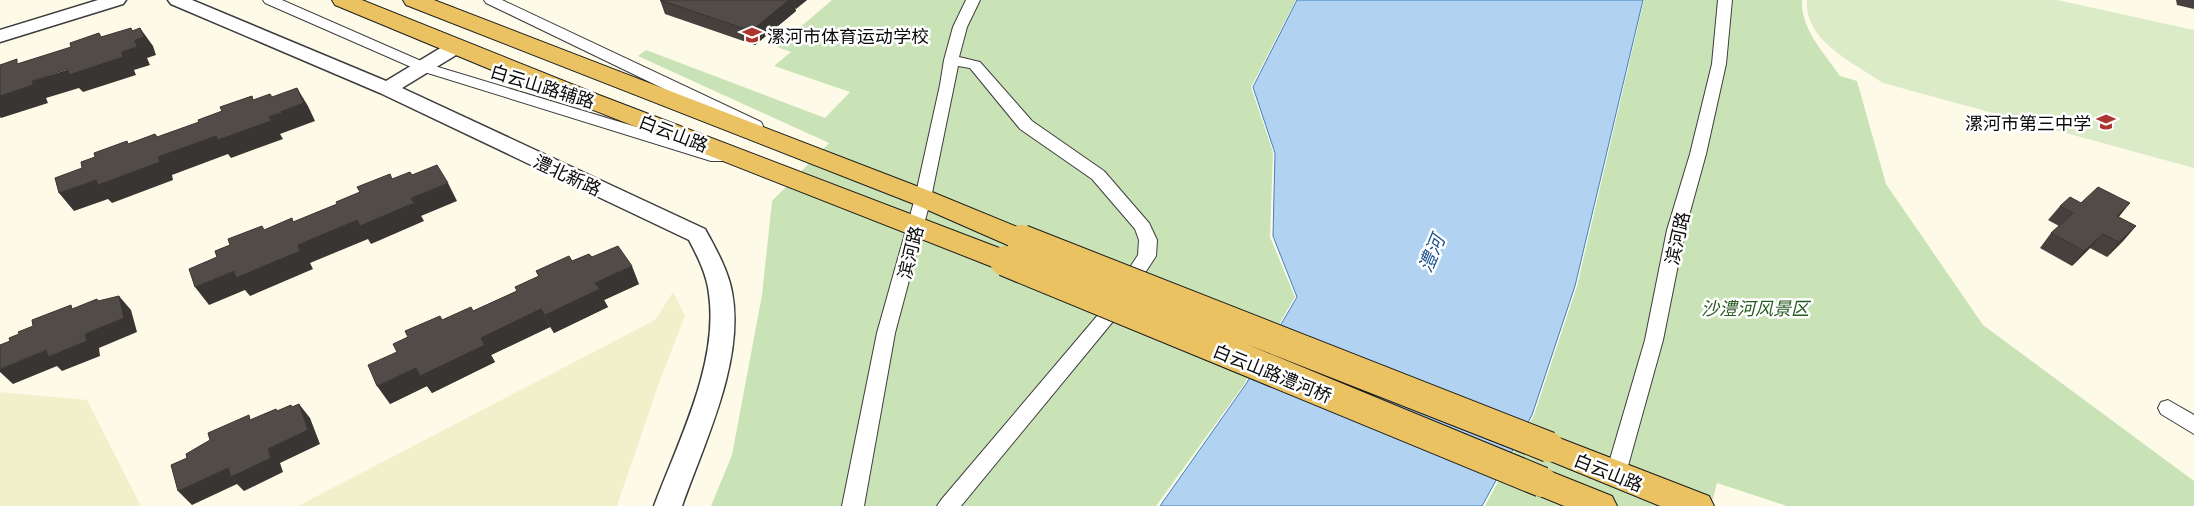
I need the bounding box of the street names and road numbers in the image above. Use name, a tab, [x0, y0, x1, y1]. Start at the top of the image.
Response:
street label: 白云山路辅路	[488, 57, 598, 113]
street label: 白云山路	[636, 107, 712, 157]
street label: 澧北新路	[530, 147, 606, 201]
street label: 滨河路	[1657, 209, 1695, 267]
street label: 滨河路	[890, 223, 928, 281]
street label: 白云山路澧河桥	[1210, 336, 1336, 408]
street label: 白云山路	[1571, 445, 1647, 497]

